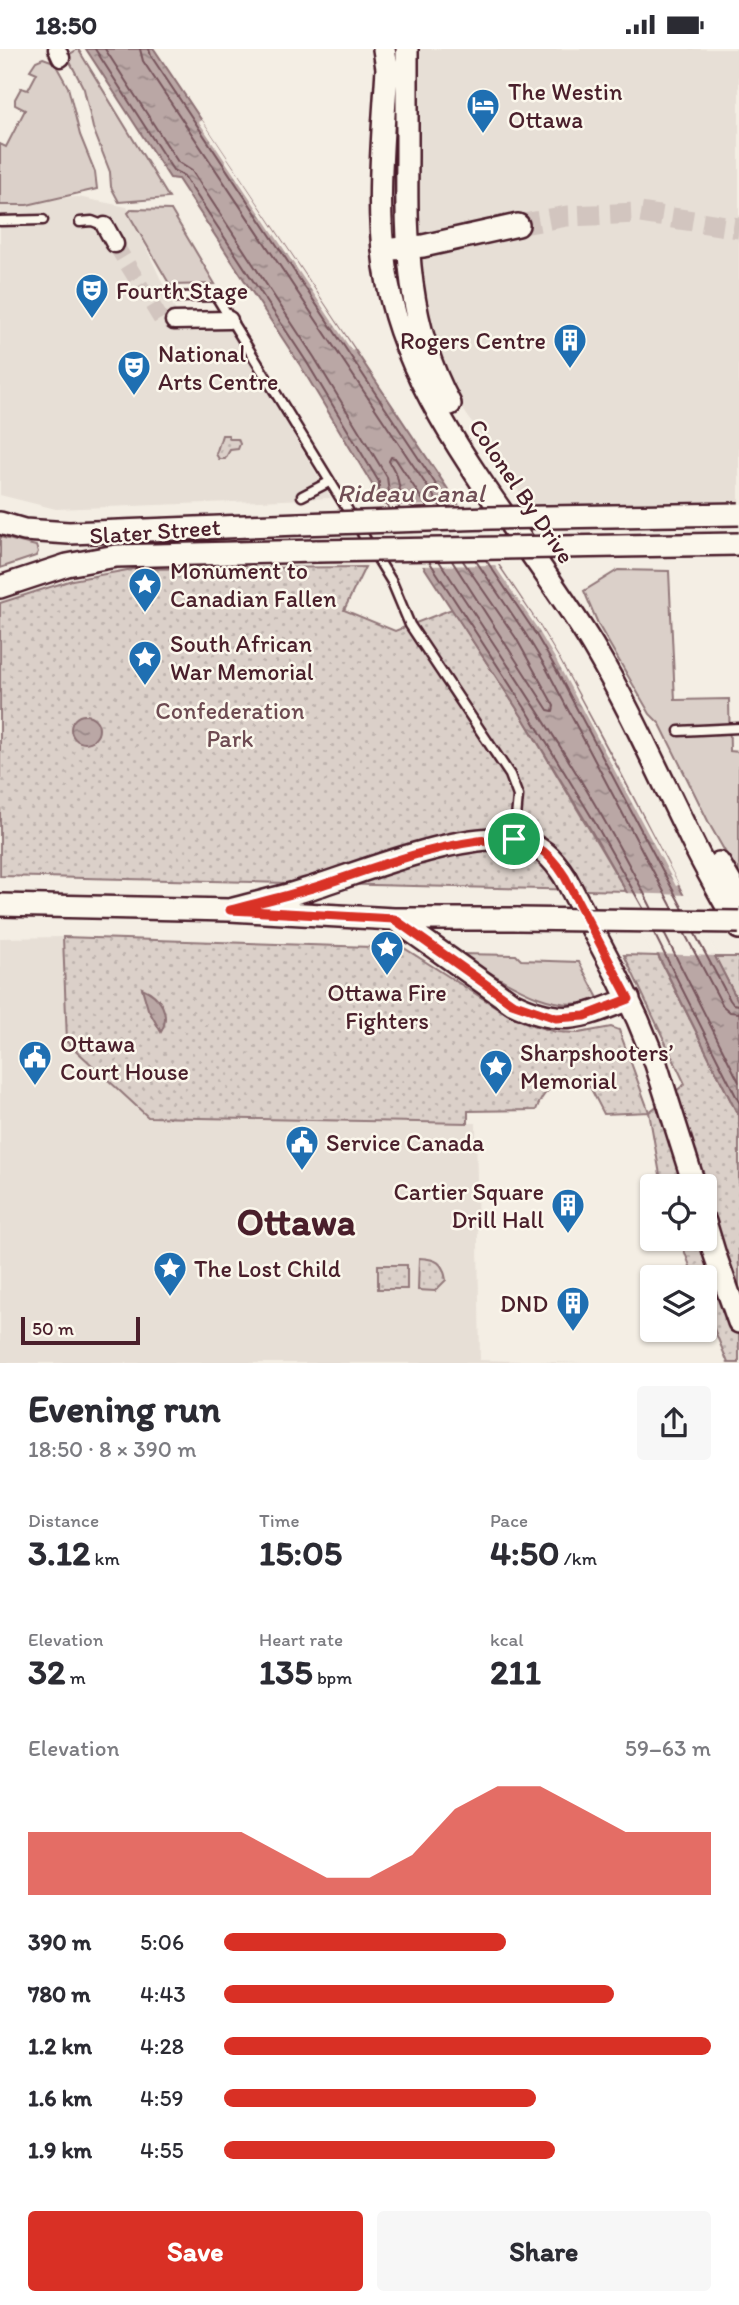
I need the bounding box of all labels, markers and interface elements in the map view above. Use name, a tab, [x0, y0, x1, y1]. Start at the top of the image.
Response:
text: 18:50	[35, 9, 97, 41]
place label: The Westin Ottawa	[508, 77, 623, 134]
hotel icon: The Westin Ottawa	[464, 86, 502, 135]
theatre icon: Fourth Stage	[73, 271, 111, 320]
place label: Fourth Stage	[116, 276, 248, 305]
building icon: Rogers Centre	[551, 321, 589, 370]
place label: Rogers Centre	[400, 326, 546, 355]
place label: National Arts Centre	[158, 339, 278, 396]
theatre icon: National Arts Centre	[115, 348, 153, 397]
street label: Colonel By Drive	[463, 413, 581, 569]
water label: Rideau Canal	[337, 477, 487, 509]
street label: Slater Street	[88, 512, 222, 550]
place label: Monument to Canadian Fallen	[170, 556, 337, 613]
place icon: Monument to Canadian Fallen	[126, 565, 164, 614]
place label: South African War Memorial	[170, 629, 314, 686]
place icon: South African War Memorial	[126, 638, 164, 687]
park label: Confederation Park	[155, 696, 305, 753]
pin	[484, 809, 544, 869]
icon: arrive	[495, 820, 533, 858]
place icon: Ottawa Fire Fighters	[368, 928, 406, 977]
place label: Ottawa Fire Fighters	[327, 978, 447, 1035]
place label: Ottawa Court House	[60, 1029, 189, 1086]
public building icon: Ottawa Court House	[16, 1038, 54, 1087]
place label: Sharpshooters’ Memorial	[520, 1038, 673, 1095]
place icon: Sharpshooters’ Memorial	[477, 1047, 515, 1096]
public building icon: Service Canada	[283, 1123, 321, 1172]
place label: Service Canada	[326, 1128, 485, 1157]
map controls	[640, 1174, 717, 1342]
button: locate	[640, 1174, 717, 1251]
place label: Cartier Square Drill Hall	[393, 1177, 544, 1234]
building icon: Cartier Square Drill Hall	[549, 1186, 587, 1235]
district label: Ottawa	[237, 1199, 356, 1245]
place icon: The Lost Child	[151, 1249, 189, 1298]
place label: The Lost Child	[194, 1254, 341, 1283]
button: layers	[640, 1265, 717, 1342]
building icon: DND	[554, 1284, 592, 1333]
place label: DND	[500, 1289, 548, 1318]
scale bar	[21, 1315, 140, 1346]
text: 50 m	[32, 1317, 74, 1340]
text: Evening run	[28, 1386, 221, 1432]
button: share	[637, 1386, 711, 1460]
text: 18:50 · 8 × 390 m	[28, 1435, 196, 1463]
text: Distance	[28, 1509, 99, 1532]
text: Time	[259, 1509, 300, 1532]
text: Pace	[490, 1509, 528, 1532]
text: 3.12	[28, 1532, 90, 1574]
text: 15:05	[259, 1532, 342, 1574]
text: 4:50	[490, 1532, 560, 1574]
text: km	[90, 1547, 120, 1570]
text: /km	[560, 1547, 597, 1570]
text: Elevation	[28, 1628, 104, 1651]
text: Heart rate	[259, 1628, 343, 1651]
text: kcal	[490, 1628, 524, 1651]
text: 32	[28, 1651, 66, 1693]
text: 135	[259, 1651, 313, 1693]
text: 211	[490, 1651, 541, 1693]
text: m	[66, 1666, 86, 1689]
text: bpm	[313, 1666, 352, 1689]
text: Elevation	[28, 1734, 119, 1762]
text: 59–63 m	[625, 1734, 711, 1762]
text: 390 m	[28, 1928, 91, 1956]
text: 5:06	[140, 1928, 184, 1956]
text: 780 m	[28, 1980, 91, 2008]
text: 4:43	[140, 1980, 186, 2008]
text: 1.2 km	[28, 2032, 92, 2060]
text: 4:28	[140, 2032, 184, 2060]
text: 1.6 km	[28, 2084, 92, 2112]
text: 4:59	[140, 2084, 184, 2112]
text: 1.9 km	[28, 2136, 92, 2164]
text: 4:55	[140, 2136, 184, 2164]
button: Save	[28, 2211, 363, 2291]
button: Share	[377, 2211, 711, 2291]

